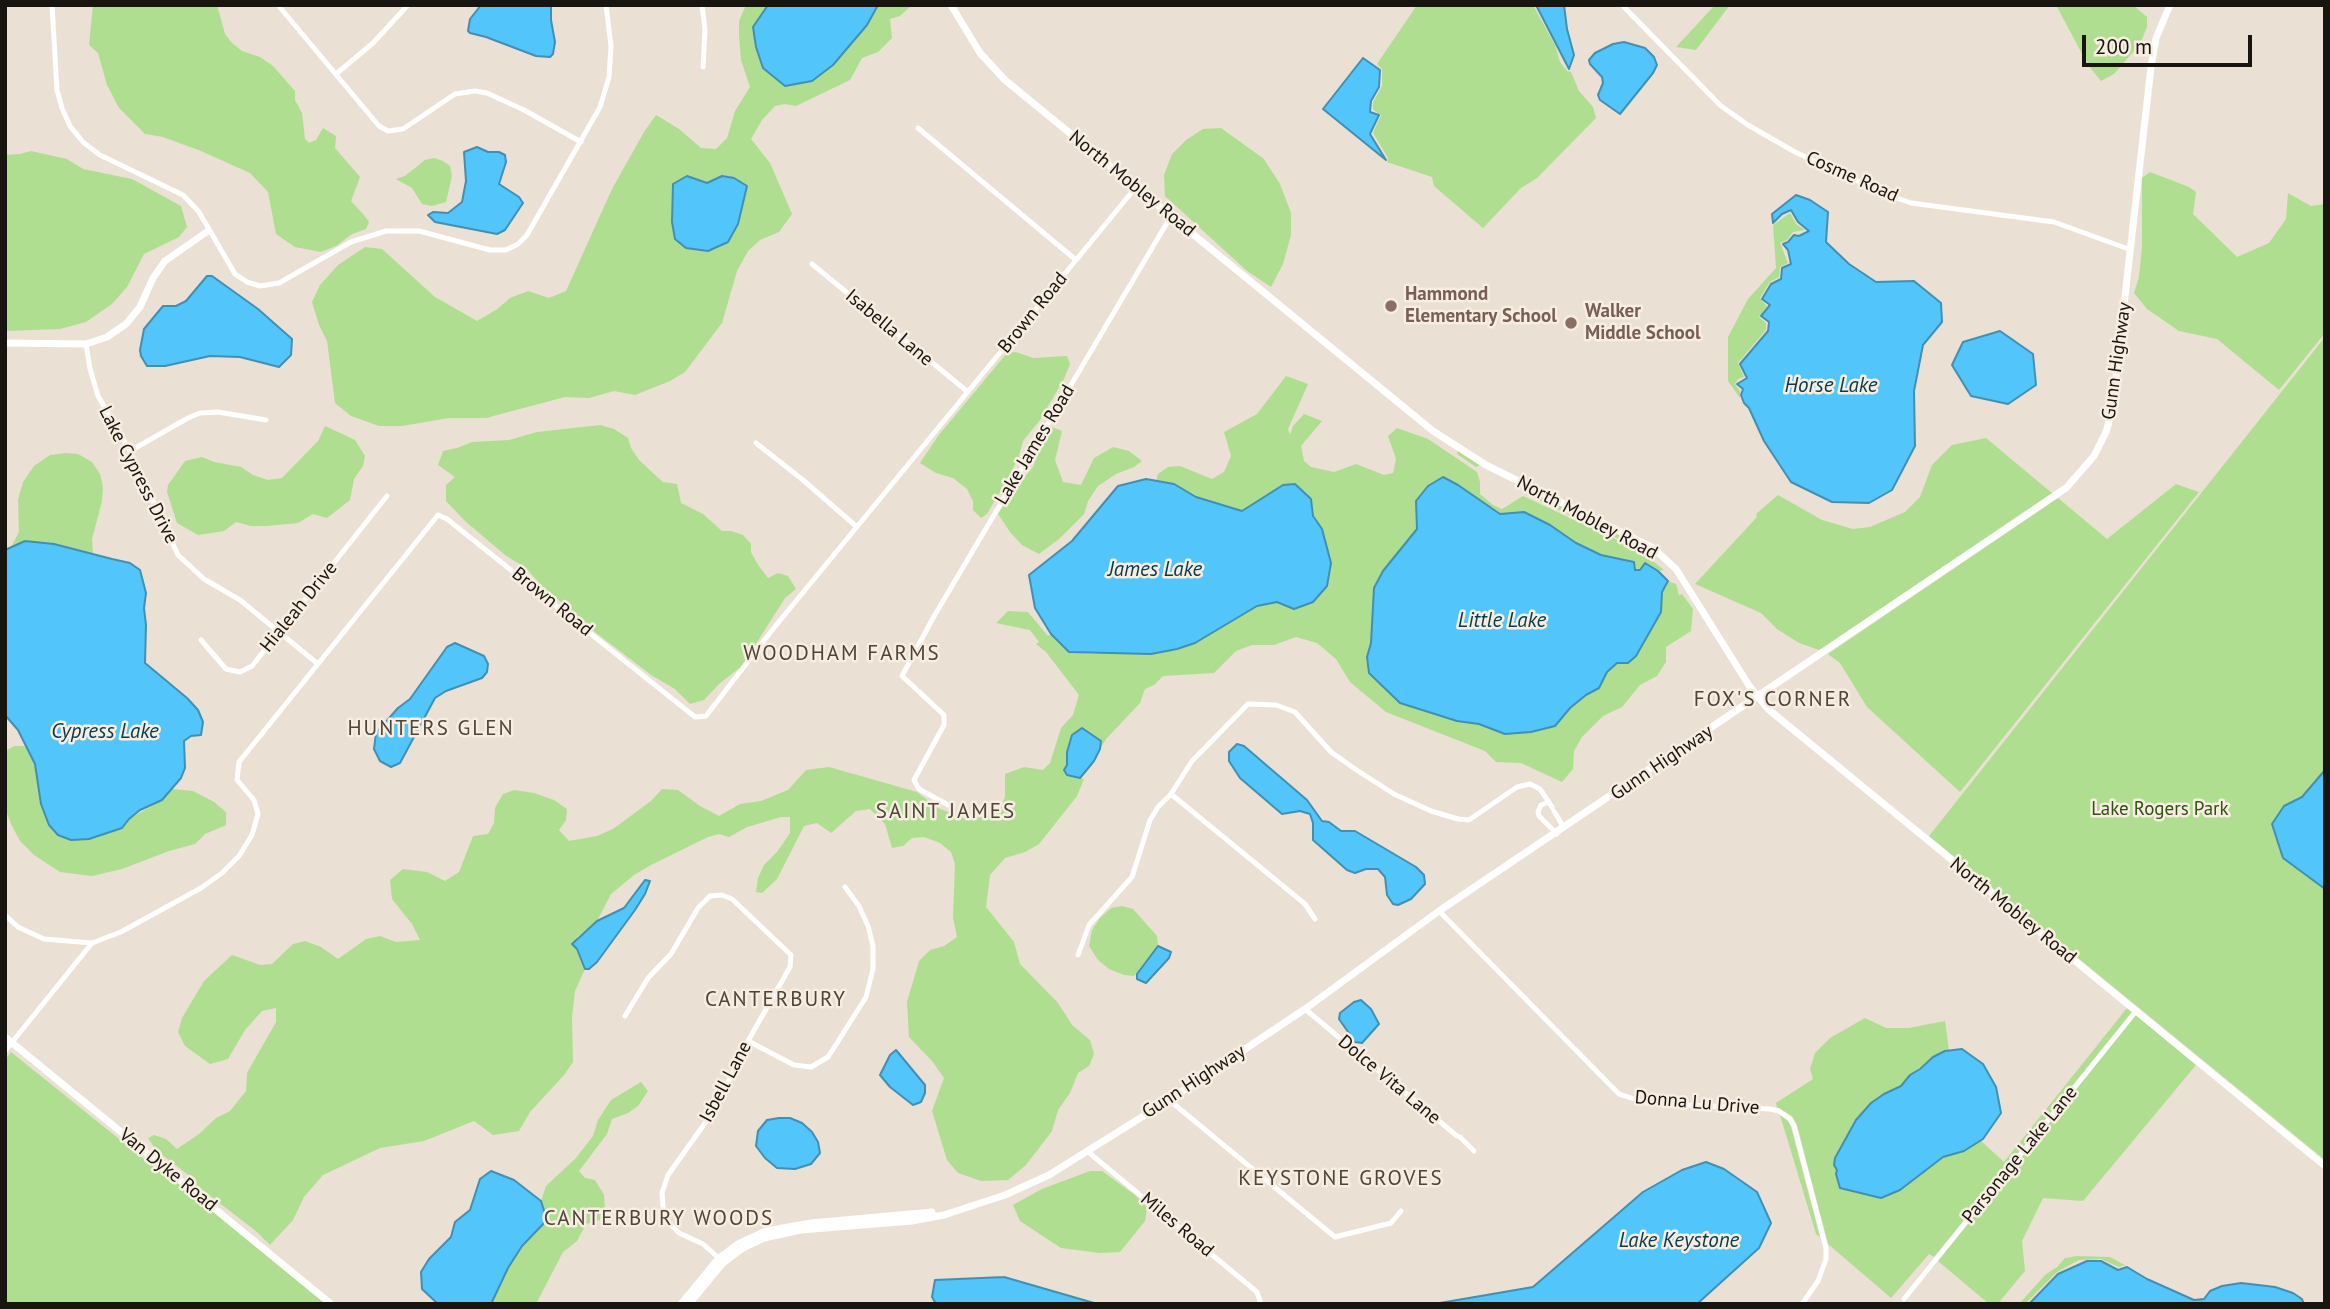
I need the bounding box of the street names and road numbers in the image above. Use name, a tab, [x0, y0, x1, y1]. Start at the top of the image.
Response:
street label: North Mobley Road	[1064, 126, 1200, 242]
street label: Cosme Road	[1802, 147, 1902, 207]
street label: Brown Road	[994, 268, 1072, 358]
street label: Isabella Lane	[841, 285, 937, 371]
street label: Gunn Highway	[2097, 301, 2137, 421]
street label: Lake James Road	[990, 381, 1080, 509]
street label: Lake Cypress Drive	[93, 402, 183, 548]
street label: North Mobley Road	[1513, 471, 1661, 565]
street label: Hialeah Drive	[256, 557, 342, 657]
street label: Brown Road	[507, 563, 597, 641]
street label: Gunn Highway	[1607, 720, 1717, 806]
street label: North Mobley Road	[1945, 853, 2081, 969]
street label: Dolce Vita Lane	[1333, 1031, 1445, 1129]
street label: Isbell Lane	[695, 1038, 757, 1126]
street label: Gunn Highway	[1138, 1040, 1250, 1124]
street label: Parsonage Lake Lane	[1958, 1082, 2082, 1228]
street label: Donna Lu Drive	[1634, 1086, 1760, 1120]
street label: Van Dyke Road	[114, 1124, 222, 1216]
street label: Miles Road	[1136, 1188, 1218, 1262]

